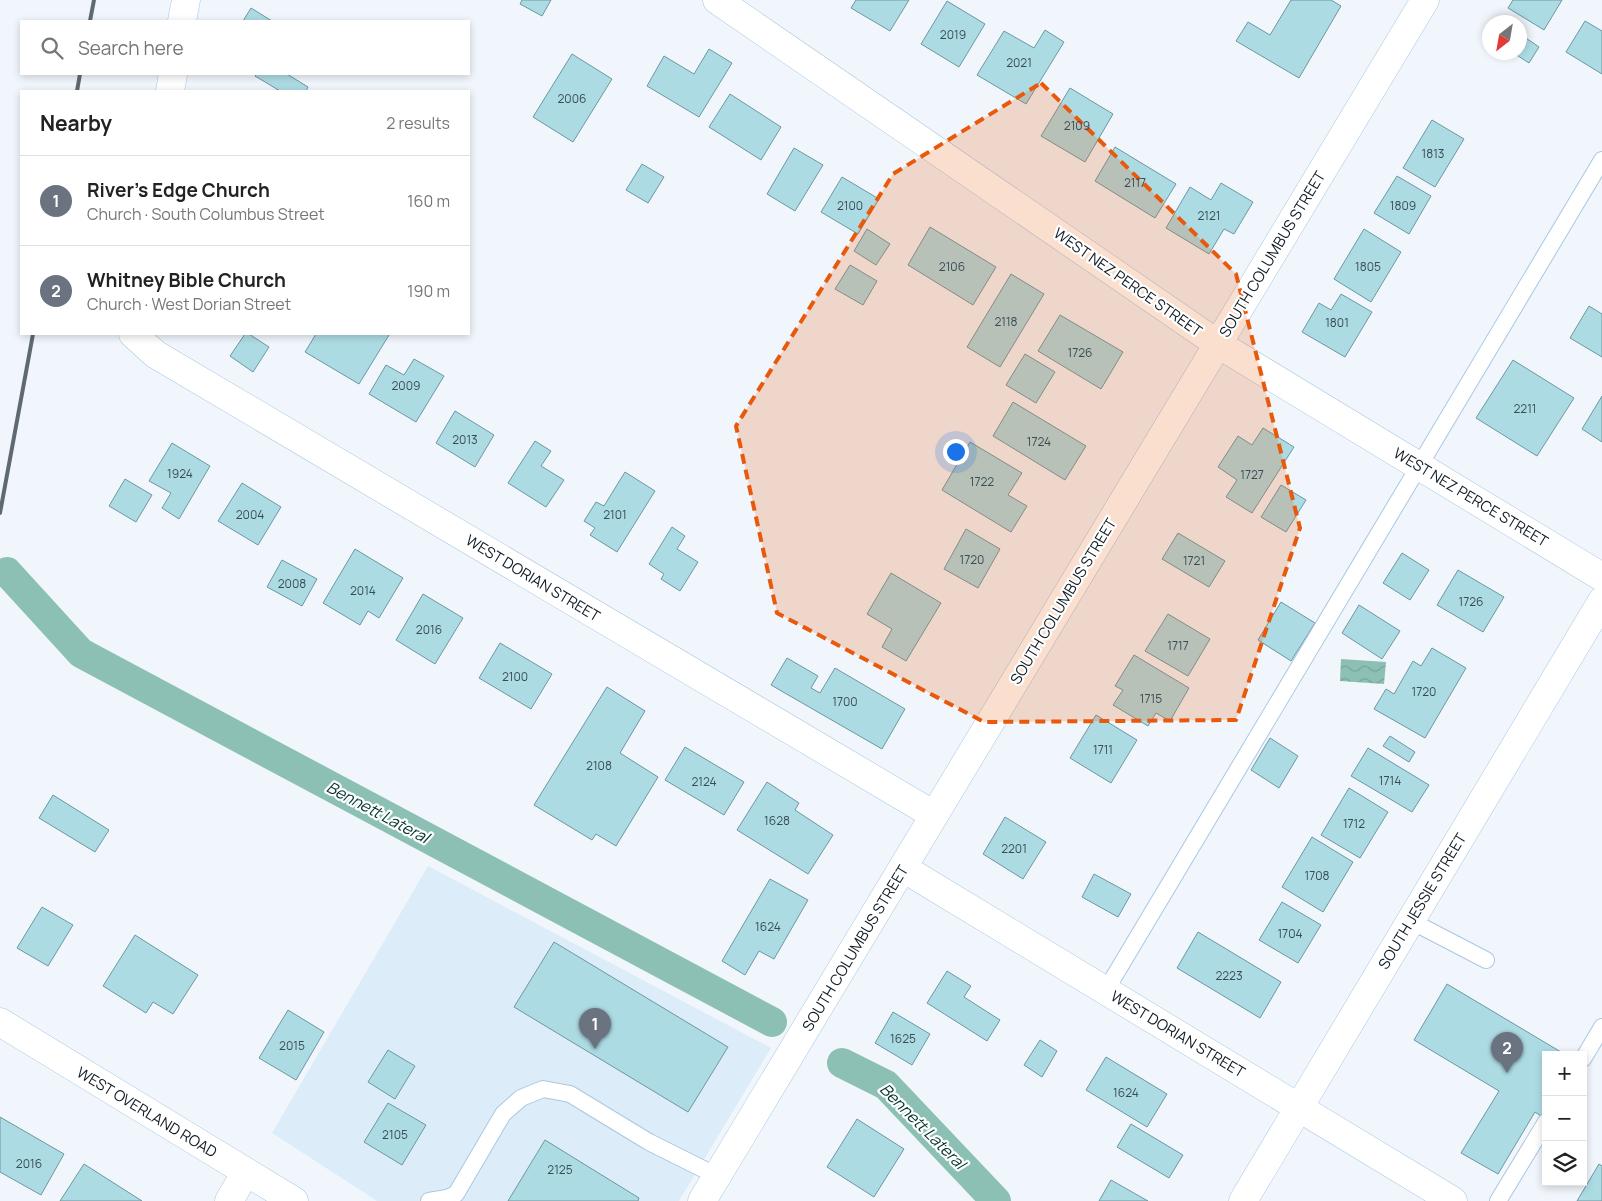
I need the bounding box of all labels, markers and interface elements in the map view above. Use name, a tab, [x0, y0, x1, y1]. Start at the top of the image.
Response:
north arrow	[1482, 15, 1527, 60]
search box	[20, 20, 470, 75]
house number: 2019	[940, 26, 966, 43]
icon: search	[38, 34, 66, 62]
text: Search here	[78, 35, 184, 61]
house number: 2021	[1006, 54, 1032, 71]
house number: 2006	[558, 90, 586, 107]
text: Nearby	[40, 109, 112, 137]
text: 2 results	[386, 112, 450, 134]
house number: 2109	[1064, 117, 1090, 134]
house number: 1813	[1422, 145, 1444, 162]
street label: SOUTH COLUMBUS STREET	[1214, 167, 1330, 341]
house number: 2117	[1124, 174, 1146, 191]
text: River's Edge Church	[87, 177, 270, 203]
text: 1	[52, 190, 60, 212]
text: 160 m	[407, 190, 450, 212]
house number: 2100	[837, 197, 863, 214]
house number: 1809	[1390, 197, 1416, 214]
text: Church · South Columbus Street	[87, 203, 325, 225]
house number: 2121	[1197, 207, 1221, 224]
street label: WEST NEZ PERCE STREET	[1050, 223, 1206, 341]
house number: 2106	[939, 258, 965, 275]
house number: 1805	[1355, 258, 1381, 275]
text: Whitney Bible Church	[87, 267, 286, 293]
text: 2	[51, 280, 61, 302]
text: 190 m	[407, 280, 450, 302]
text: Church · West Dorian Street	[87, 293, 291, 315]
house number: 2118	[994, 313, 1018, 330]
house number: 1801	[1325, 314, 1349, 331]
house number: 1726	[1068, 344, 1093, 361]
house number: 2009	[392, 377, 420, 394]
house number: 2211	[1513, 400, 1537, 417]
house number: 2013	[452, 431, 478, 448]
house number: 1724	[1027, 433, 1051, 450]
your location	[943, 439, 969, 465]
street label: WEST NEZ PERCE STREET	[1390, 442, 1552, 552]
house number: 1924	[167, 465, 193, 482]
house number: 1727	[1240, 466, 1264, 483]
house number: 1722	[970, 473, 994, 490]
house number: 2004	[236, 506, 264, 523]
house number: 2101	[603, 506, 627, 523]
street label: SOUTH COLUMBUS STREET	[1005, 514, 1121, 688]
street label: WEST DORIAN STREET	[462, 530, 604, 627]
house number: 1720	[960, 551, 984, 568]
house number: 1721	[1183, 552, 1205, 569]
house number: 2008	[278, 575, 306, 592]
house number: 2014	[350, 582, 376, 599]
house number: 1726	[1459, 593, 1484, 610]
house number: 2016	[416, 621, 442, 638]
house number: 1717	[1167, 637, 1189, 654]
house number: 2100	[502, 668, 528, 685]
house number: 1720	[1412, 683, 1436, 700]
house number: 1715	[1140, 690, 1162, 707]
house number: 1700	[832, 693, 858, 710]
house number: 1711	[1093, 741, 1113, 758]
house number: 2108	[586, 757, 612, 774]
house number: 1714	[1379, 772, 1401, 789]
house number: 2124	[691, 773, 717, 790]
water label: Bennett Lateral	[323, 776, 435, 849]
house number: 1628	[764, 812, 790, 829]
house number: 1712	[1343, 815, 1365, 832]
street label: SOUTH JESSIE STREET	[1373, 829, 1471, 973]
house number: 2201	[1001, 840, 1027, 857]
street label: SOUTH COLUMBUS STREET	[797, 861, 913, 1035]
house number: 1708	[1305, 867, 1330, 884]
house number: 1624	[755, 918, 781, 935]
house number: 1704	[1277, 925, 1303, 942]
house number: 2223	[1215, 967, 1243, 984]
street label: WEST DORIAN STREET	[1107, 986, 1249, 1083]
pin: 1	[579, 1008, 611, 1049]
house number: 1625	[890, 1030, 916, 1047]
pin: 2	[1491, 1032, 1523, 1073]
house number: 2015	[279, 1037, 305, 1054]
map controls	[1542, 1051, 1587, 1186]
button: +	[1542, 1051, 1587, 1096]
street label: WEST OVERLAND ROAD	[73, 1062, 221, 1162]
water label: Bennett Lateral	[875, 1078, 972, 1175]
house number: 1624	[1113, 1084, 1139, 1101]
button: −	[1542, 1096, 1587, 1141]
house number: 2105	[382, 1126, 408, 1143]
button: layers	[1542, 1141, 1587, 1186]
house number: 2016	[16, 1155, 42, 1172]
house number: 2125	[547, 1161, 573, 1178]

